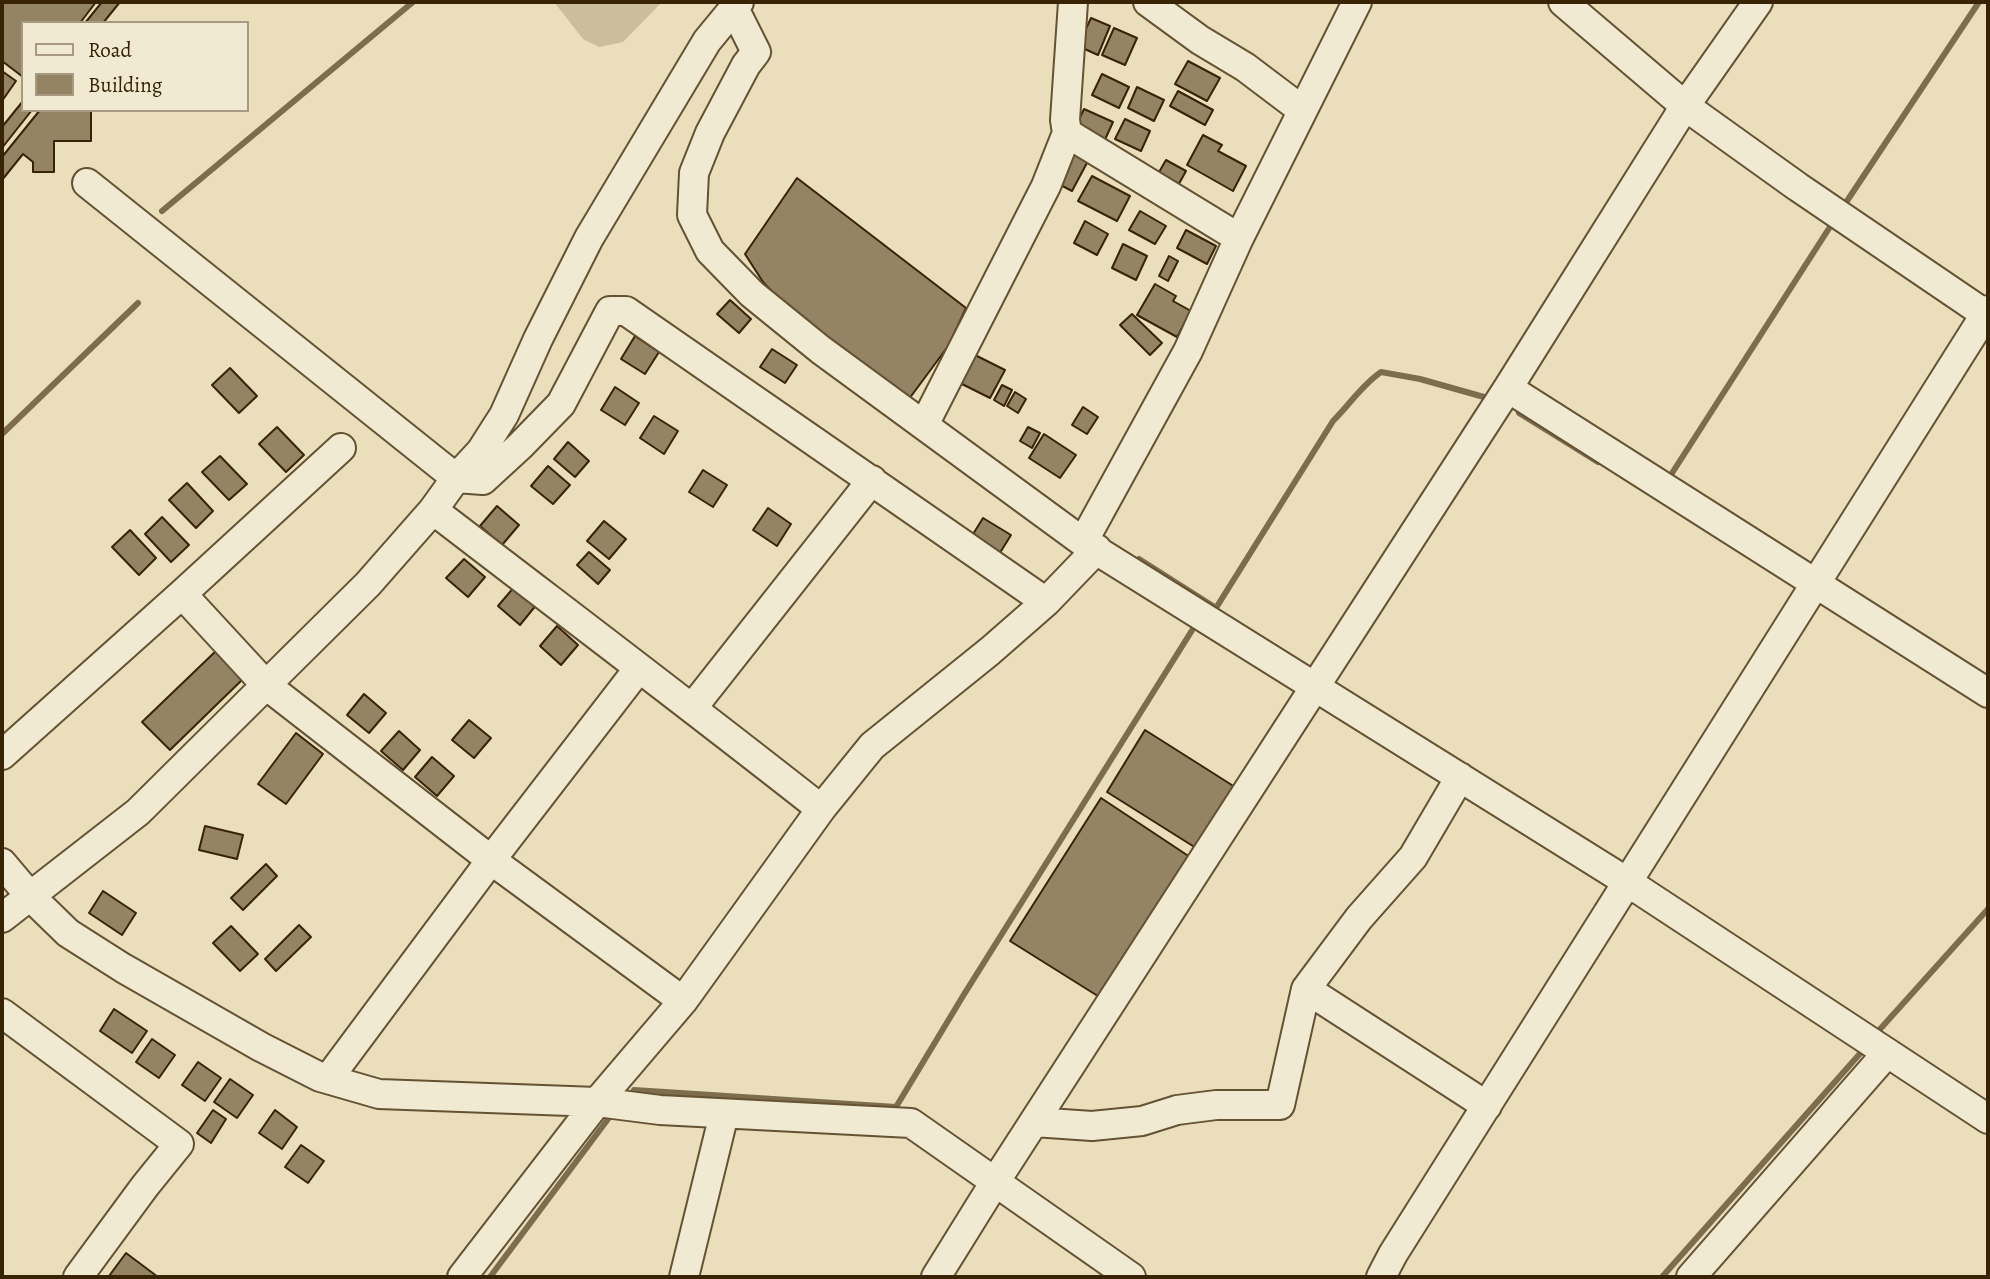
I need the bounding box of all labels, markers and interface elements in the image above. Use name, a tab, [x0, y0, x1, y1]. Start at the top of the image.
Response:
legend	[21, 21, 248, 112]
text: Road	[88, 36, 132, 64]
text: Building	[88, 71, 162, 99]

